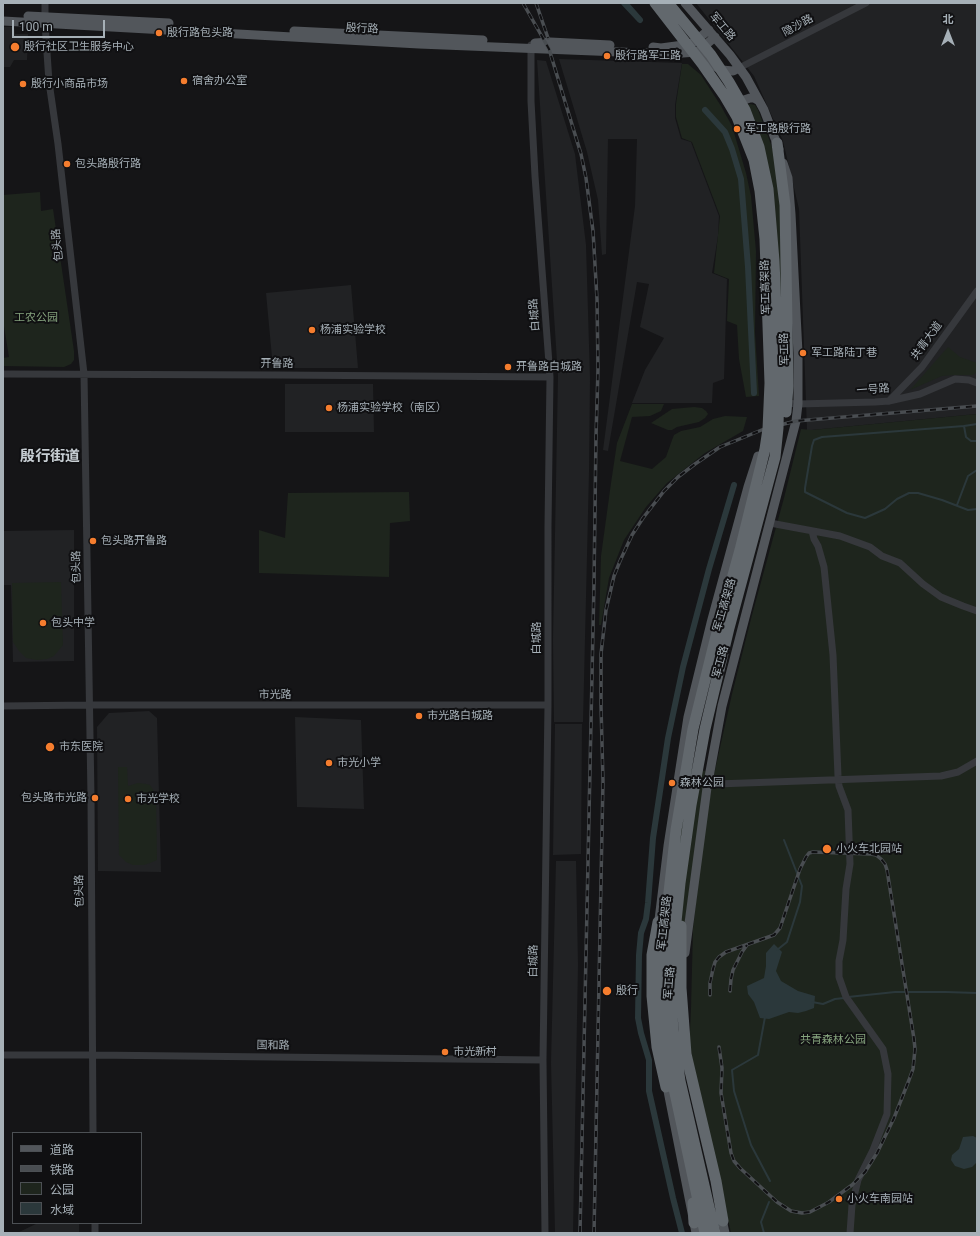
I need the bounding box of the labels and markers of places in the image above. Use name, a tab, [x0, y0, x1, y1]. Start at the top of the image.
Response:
place label: 殷行路包头路	[167, 26, 233, 40]
marker: 殷行路包头路	[154, 28, 164, 38]
place label: 殷行社区卫生服务中心	[24, 40, 134, 54]
marker: 殷行社区卫生服务中心	[9, 41, 21, 53]
place label: 殷行路军工路	[615, 49, 681, 63]
marker: 殷行路军工路	[602, 51, 612, 61]
place label: 宿舍办公室	[192, 74, 247, 88]
marker: 宿舍办公室	[179, 76, 189, 86]
place label: 殷行小商品市场	[31, 77, 108, 91]
marker: 殷行小商品市场	[18, 79, 28, 89]
place label: 军工路殷行路	[745, 122, 811, 136]
marker: 军工路殷行路	[732, 124, 742, 134]
place label: 包头路殷行路	[75, 157, 141, 171]
marker: 包头路殷行路	[62, 159, 72, 169]
place label: 杨浦实验学校	[320, 323, 386, 337]
marker: 杨浦实验学校	[307, 325, 317, 335]
place label: 军工路陆丁巷	[811, 346, 877, 360]
marker: 军工路陆丁巷	[798, 348, 808, 358]
place label: 开鲁路白城路	[516, 360, 582, 374]
marker: 开鲁路白城路	[503, 362, 513, 372]
place label: 杨浦实验学校（南区）	[337, 401, 447, 415]
marker: 杨浦实验学校（南区）	[324, 403, 334, 413]
place label: 包头路开鲁路	[101, 534, 167, 548]
marker: 包头路开鲁路	[88, 536, 98, 546]
place label: 包头中学	[51, 616, 95, 630]
marker: 包头中学	[38, 618, 48, 628]
place label: 市光路白城路	[427, 709, 493, 723]
marker: 市光路白城路	[414, 711, 424, 721]
place label: 市东医院	[59, 740, 103, 754]
marker: 市东医院	[44, 741, 56, 753]
place label: 市光小学	[337, 756, 381, 770]
marker: 市光小学	[324, 758, 334, 768]
place label: 森林公园	[680, 776, 724, 790]
marker: 森林公园	[667, 778, 677, 788]
place label: 包头路市光路	[21, 791, 87, 805]
place label: 市光学校	[136, 792, 180, 806]
marker: 包头路市光路	[90, 793, 100, 803]
marker: 市光学校	[123, 794, 133, 804]
place label: 小火车北园站	[836, 842, 902, 856]
marker: 小火车北园站	[821, 843, 833, 855]
place label: 殷行	[616, 984, 638, 998]
marker: 殷行	[601, 985, 613, 997]
place label: 市光新村	[453, 1045, 497, 1059]
marker: 市光新村	[440, 1047, 450, 1057]
place label: 小火车南园站	[847, 1192, 913, 1206]
marker: 小火车南园站	[834, 1194, 844, 1204]

